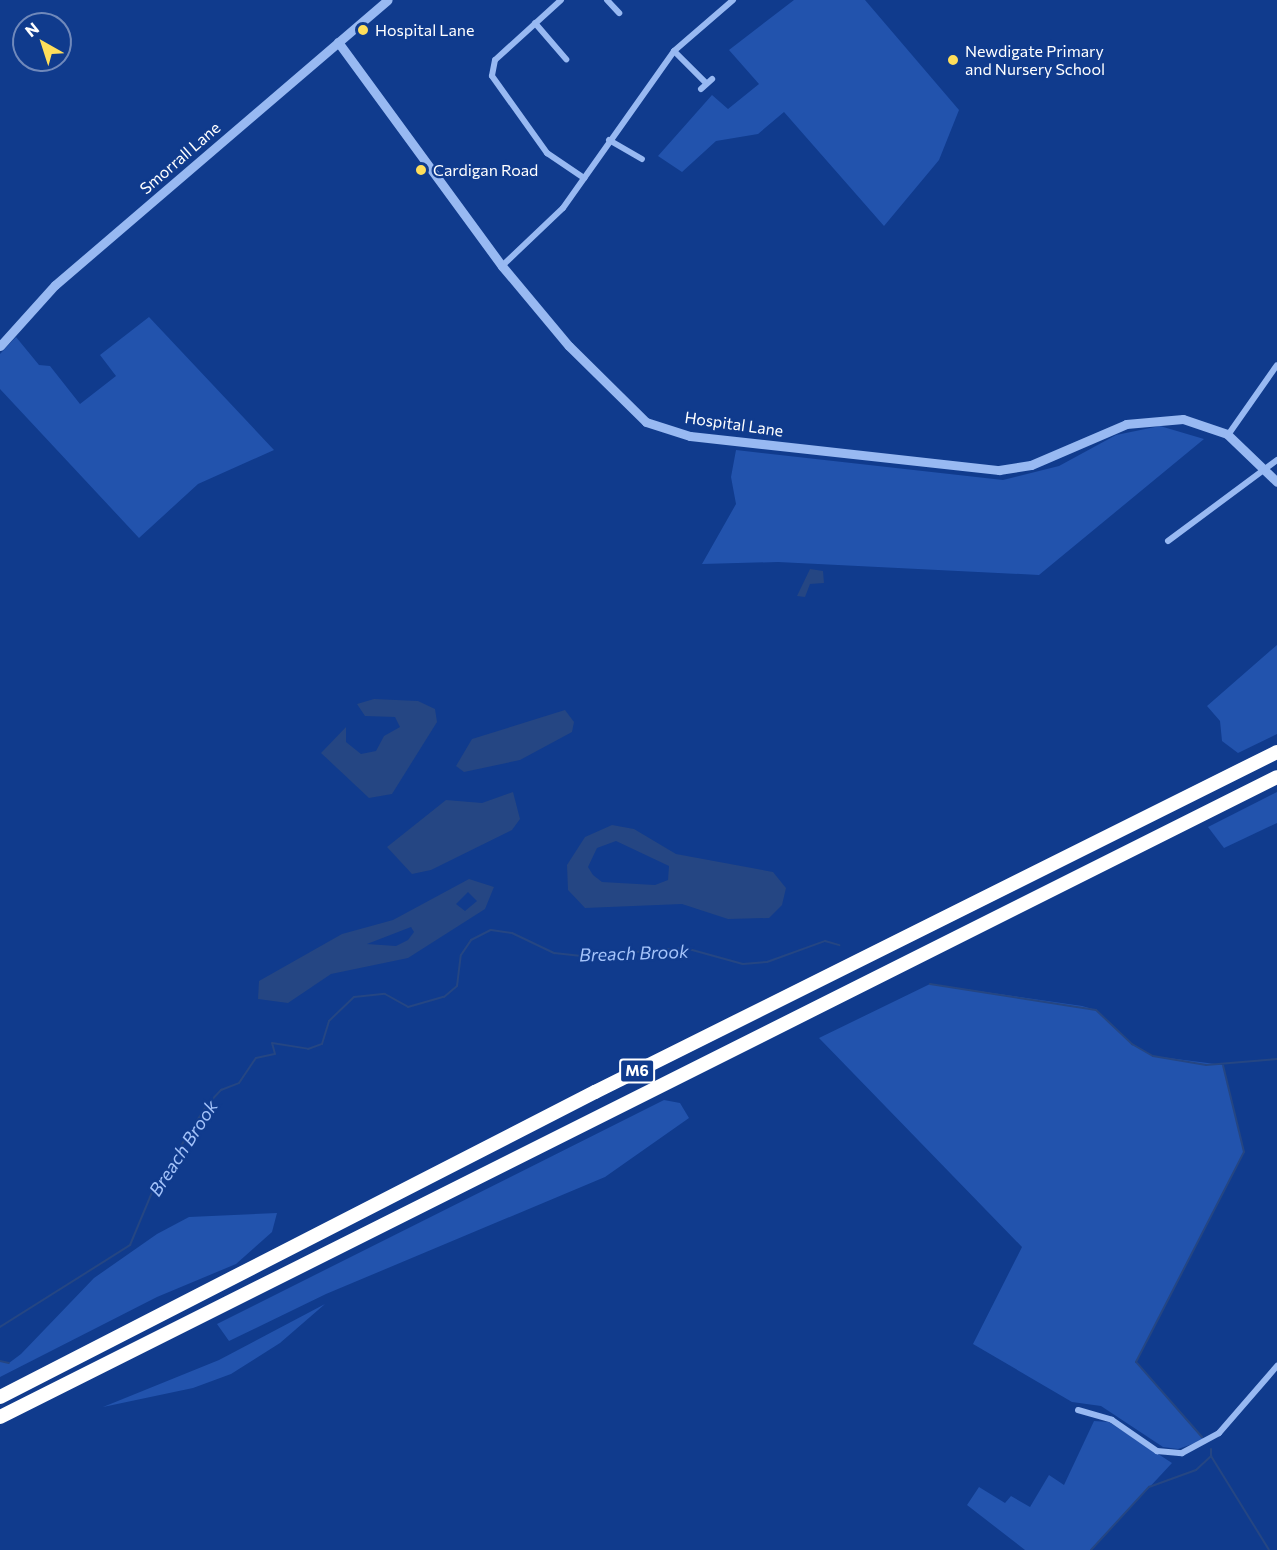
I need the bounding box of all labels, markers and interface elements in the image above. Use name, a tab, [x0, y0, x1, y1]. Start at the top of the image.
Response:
north arrow	[12, 12, 72, 72]
text: N	[21, 18, 42, 40]
place label: Hospital Lane	[375, 20, 474, 40]
marker: Hospital Lane	[356, 23, 370, 37]
place label: Newdigate Primary and Nursery School	[965, 41, 1105, 79]
marker: Newdigate Primary and Nursery School	[946, 53, 960, 67]
street label: Smorrall Lane	[136, 118, 224, 198]
place label: Cardigan Road	[433, 160, 538, 180]
marker: Cardigan Road	[414, 163, 428, 177]
street label: Hospital Lane	[683, 408, 785, 440]
water label: Breach Brook	[579, 940, 689, 966]
road number: M6	[619, 1059, 655, 1083]
water label: Breach Brook	[144, 1096, 222, 1200]

